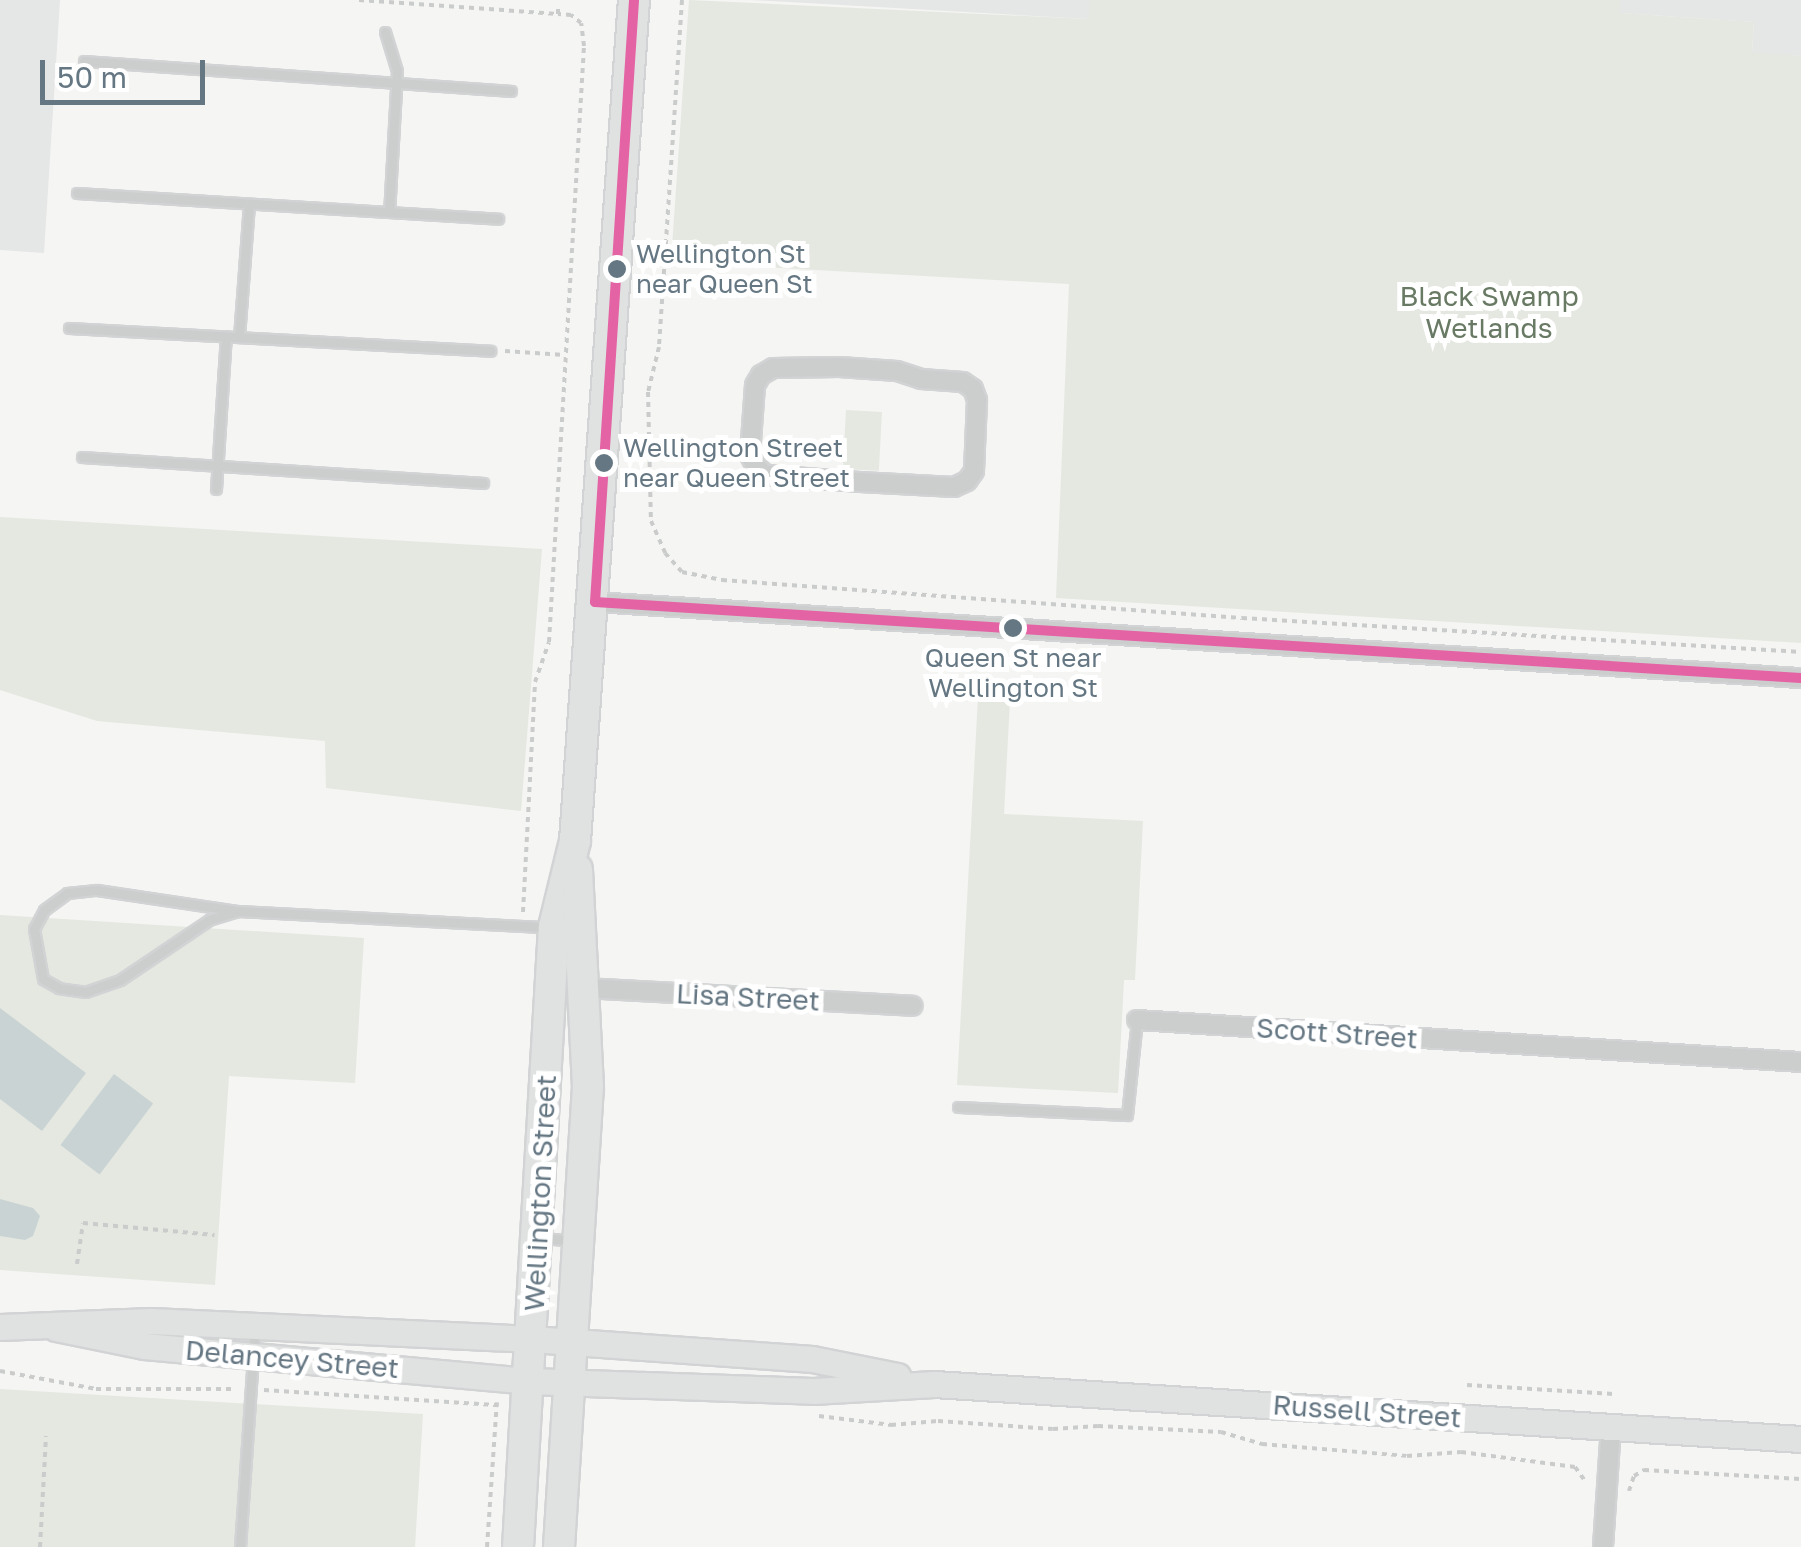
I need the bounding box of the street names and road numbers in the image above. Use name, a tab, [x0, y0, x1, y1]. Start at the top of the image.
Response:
street label: Lisa Street	[675, 976, 821, 1018]
street label: Scott Street	[1255, 1011, 1419, 1055]
street label: Wellington Street	[517, 1074, 563, 1312]
street label: Delancey Street	[184, 1333, 400, 1385]
street label: Russell Street	[1271, 1388, 1463, 1434]

